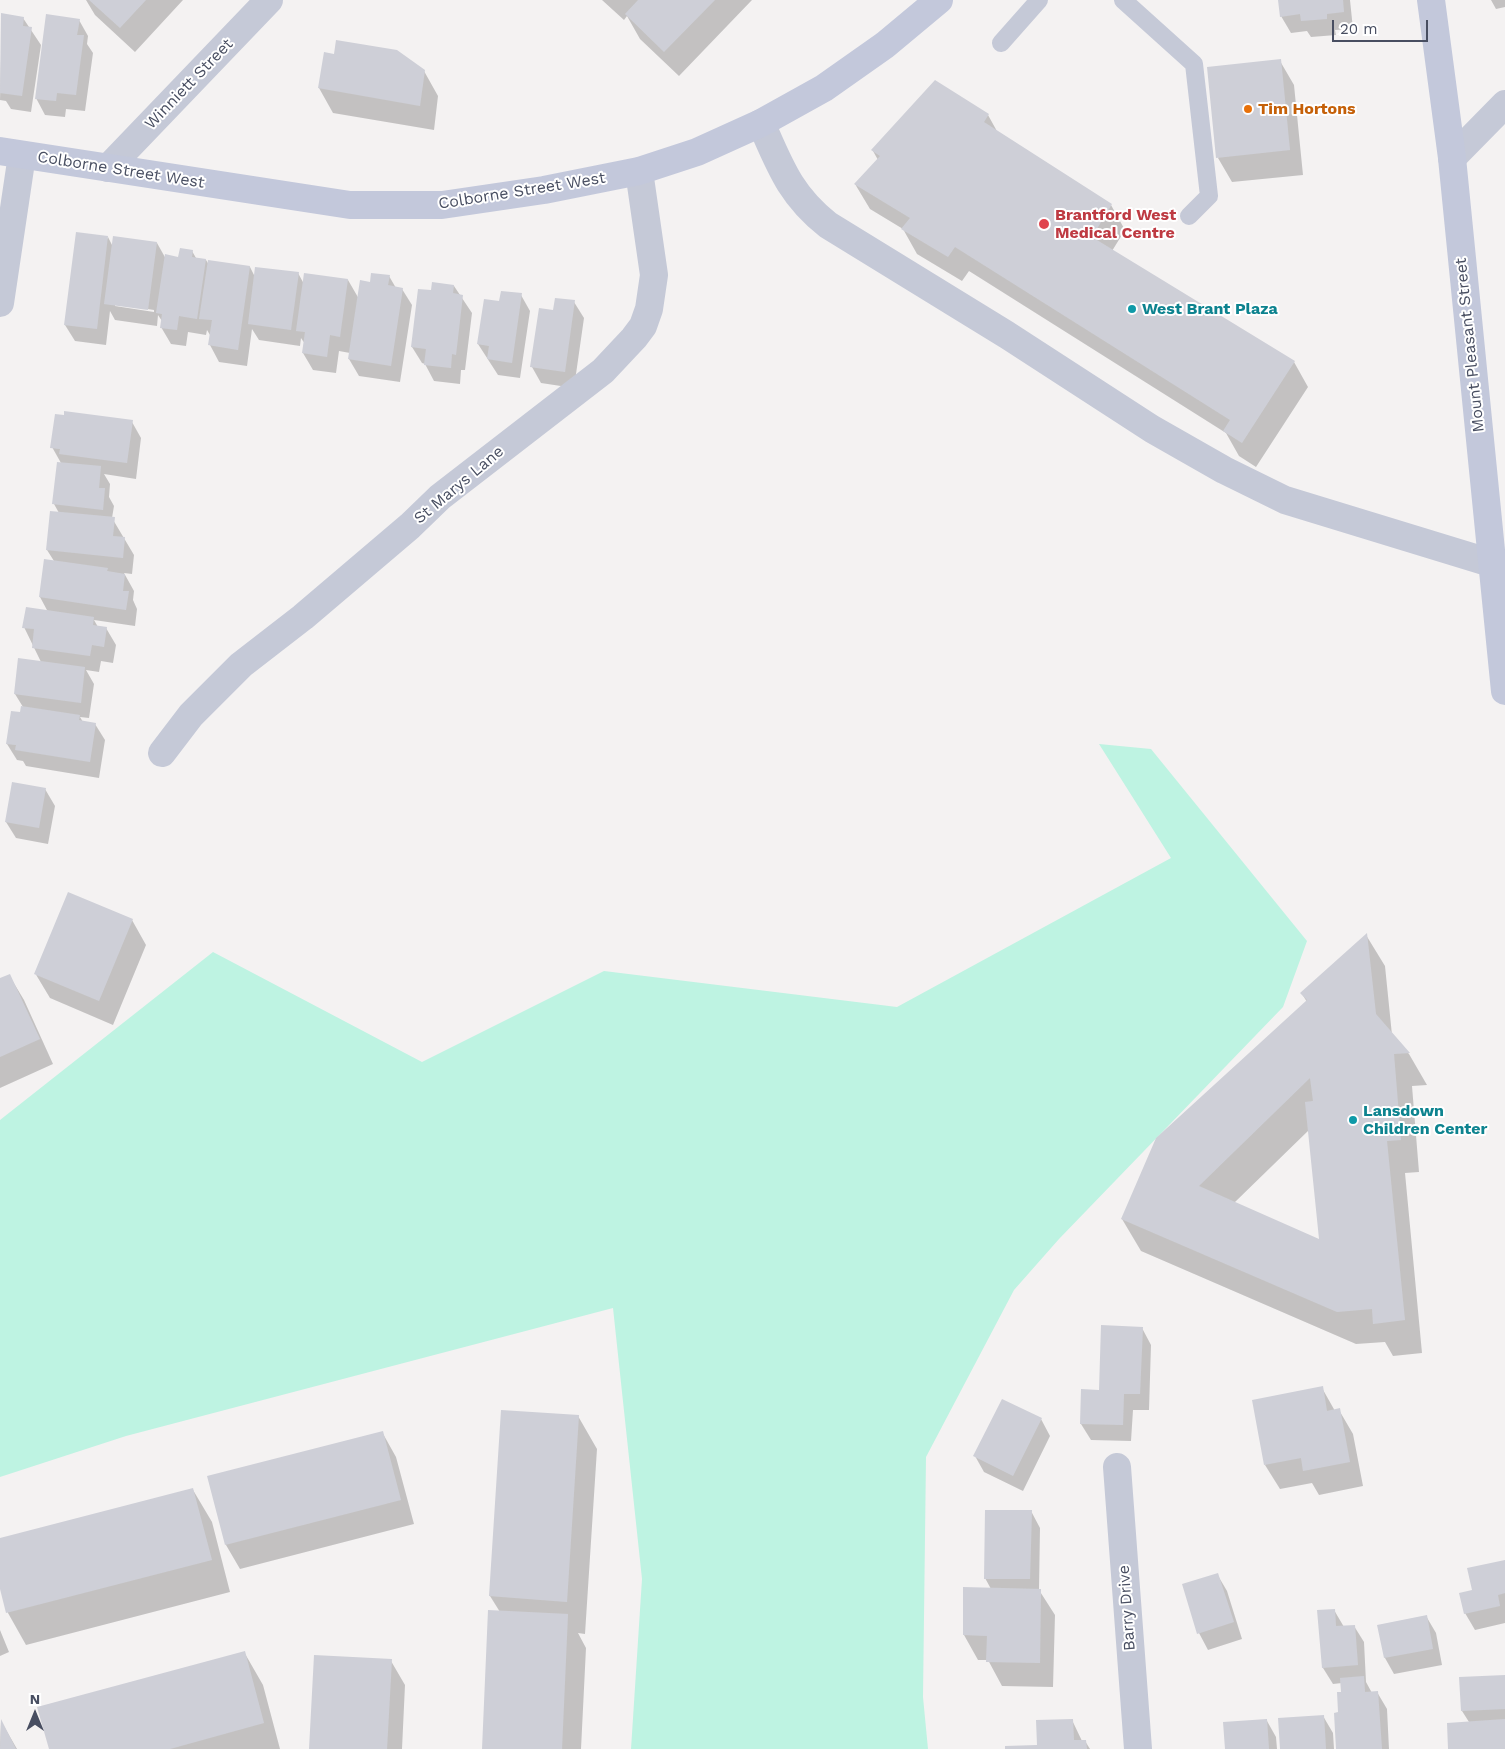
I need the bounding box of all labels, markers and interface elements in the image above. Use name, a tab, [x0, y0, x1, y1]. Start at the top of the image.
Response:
scale bar	[1335, 10, 1431, 42]
text: 20 m	[1340, 20, 1378, 38]
street label: Winniett Street	[141, 35, 237, 133]
place label: Tim Hortons	[1258, 99, 1356, 119]
marker: Tim Hortons	[1242, 103, 1254, 115]
street label: Colborne Street West	[36, 147, 206, 193]
street label: Colborne Street West	[437, 168, 607, 214]
place label: Brantford West Medical Centre	[1055, 205, 1176, 243]
marker: Brantford West Medical Centre	[1037, 217, 1051, 231]
street label: Mount Pleasant Street	[1451, 257, 1489, 433]
place label: West Brant Plaza	[1142, 299, 1278, 319]
marker: West Brant Plaza	[1126, 303, 1138, 315]
street label: St Marys Lane	[410, 442, 508, 528]
place label: Lansdown Children Center	[1363, 1101, 1487, 1139]
marker: Lansdown Children Center	[1347, 1114, 1359, 1126]
street label: Barry Drive	[1114, 1564, 1140, 1652]
north arrow	[10, 1689, 60, 1739]
text: N	[30, 1691, 40, 1707]

